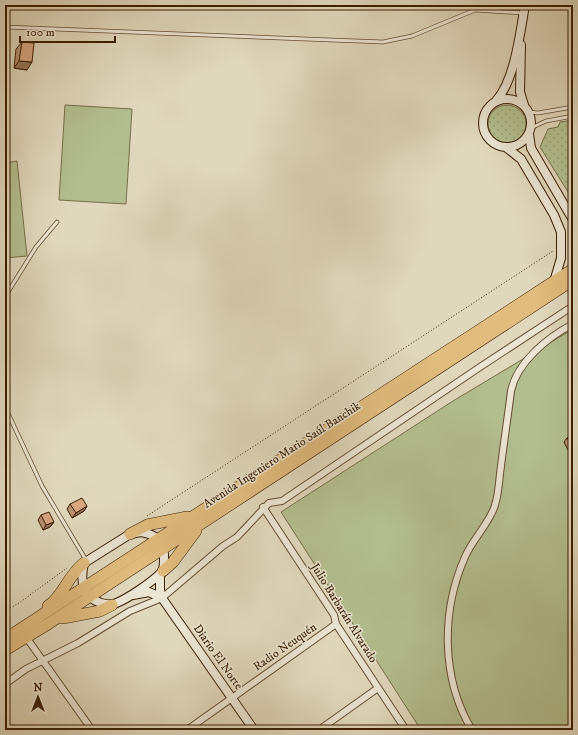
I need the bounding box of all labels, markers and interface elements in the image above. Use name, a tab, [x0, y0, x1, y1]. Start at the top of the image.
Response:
scale bar	[20, 18, 115, 44]
text: 100 m	[26, 25, 55, 40]
street label: Avenida Ingeniero Mario Saúl Banchik	[200, 398, 364, 512]
street label: Julio Barbarán Alvarado	[307, 560, 381, 666]
street label: Radio Neuquén	[250, 619, 320, 674]
street label: Diario El Norte	[190, 621, 246, 693]
north arrow	[18, 677, 58, 717]
text: N	[33, 681, 43, 695]

